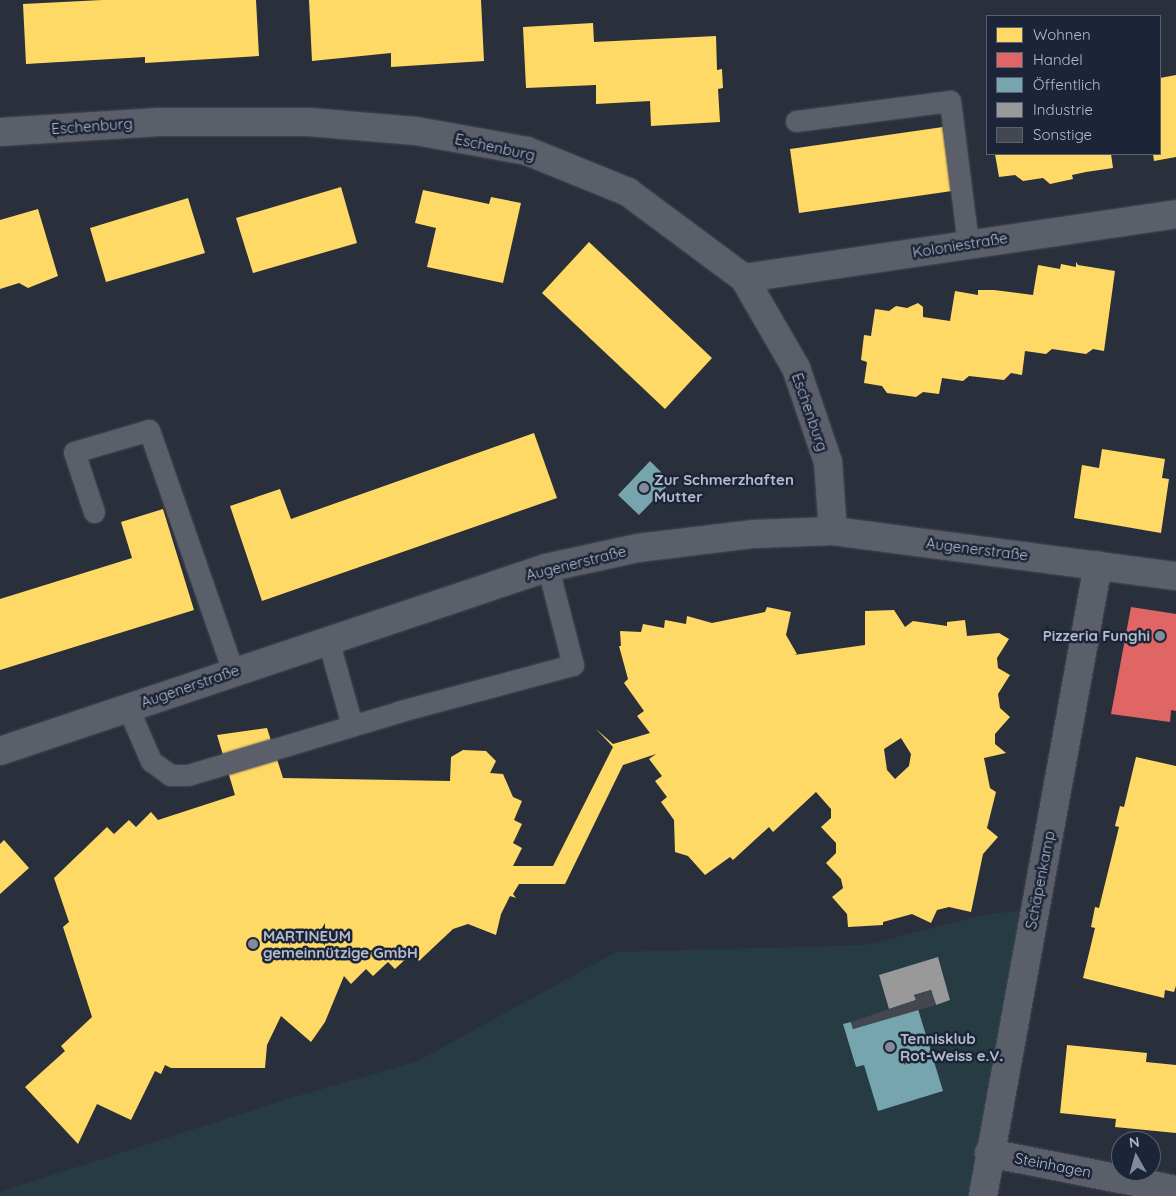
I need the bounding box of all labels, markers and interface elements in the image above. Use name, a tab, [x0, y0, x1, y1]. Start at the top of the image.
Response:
legend	[986, 15, 1161, 155]
text: Wohnen	[1033, 25, 1091, 44]
text: Handel	[1033, 50, 1083, 69]
text: Öffentlich	[1033, 75, 1100, 94]
text: Industrie	[1033, 100, 1093, 119]
street label: Eschenburg	[51, 114, 133, 138]
text: Sonstige	[1033, 125, 1092, 144]
street label: Eschenburg	[453, 130, 537, 164]
street label: Koloniestraße	[911, 229, 1009, 261]
street label: Eschenburg	[788, 371, 832, 453]
place label: Zur Schmerzhaften Mutter	[654, 470, 794, 505]
marker: Zur Schmerzhaften Mutter	[638, 482, 650, 494]
street label: Augenerstraße	[925, 534, 1029, 564]
street label: Augenerstraße	[524, 542, 628, 584]
place label: Pizzeria Funghi	[1043, 627, 1150, 645]
marker: Pizzeria Funghi	[1154, 630, 1166, 642]
street label: Augenerstraße	[138, 661, 242, 711]
street label: Schäpenkamp	[1022, 829, 1058, 931]
place label: MARTINEUM gemeinnützige GmbH	[263, 926, 418, 961]
marker: MARTINEUM gemeinnützige GmbH	[247, 938, 259, 950]
place label: Tennisklub Rot-Weiss e.V.	[900, 1029, 1003, 1064]
marker: Tennisklub Rot-Weiss e.V.	[884, 1041, 896, 1053]
north arrow	[1111, 1131, 1161, 1181]
text: N	[1128, 1133, 1140, 1152]
street label: Steinhagen	[1013, 1149, 1093, 1181]

